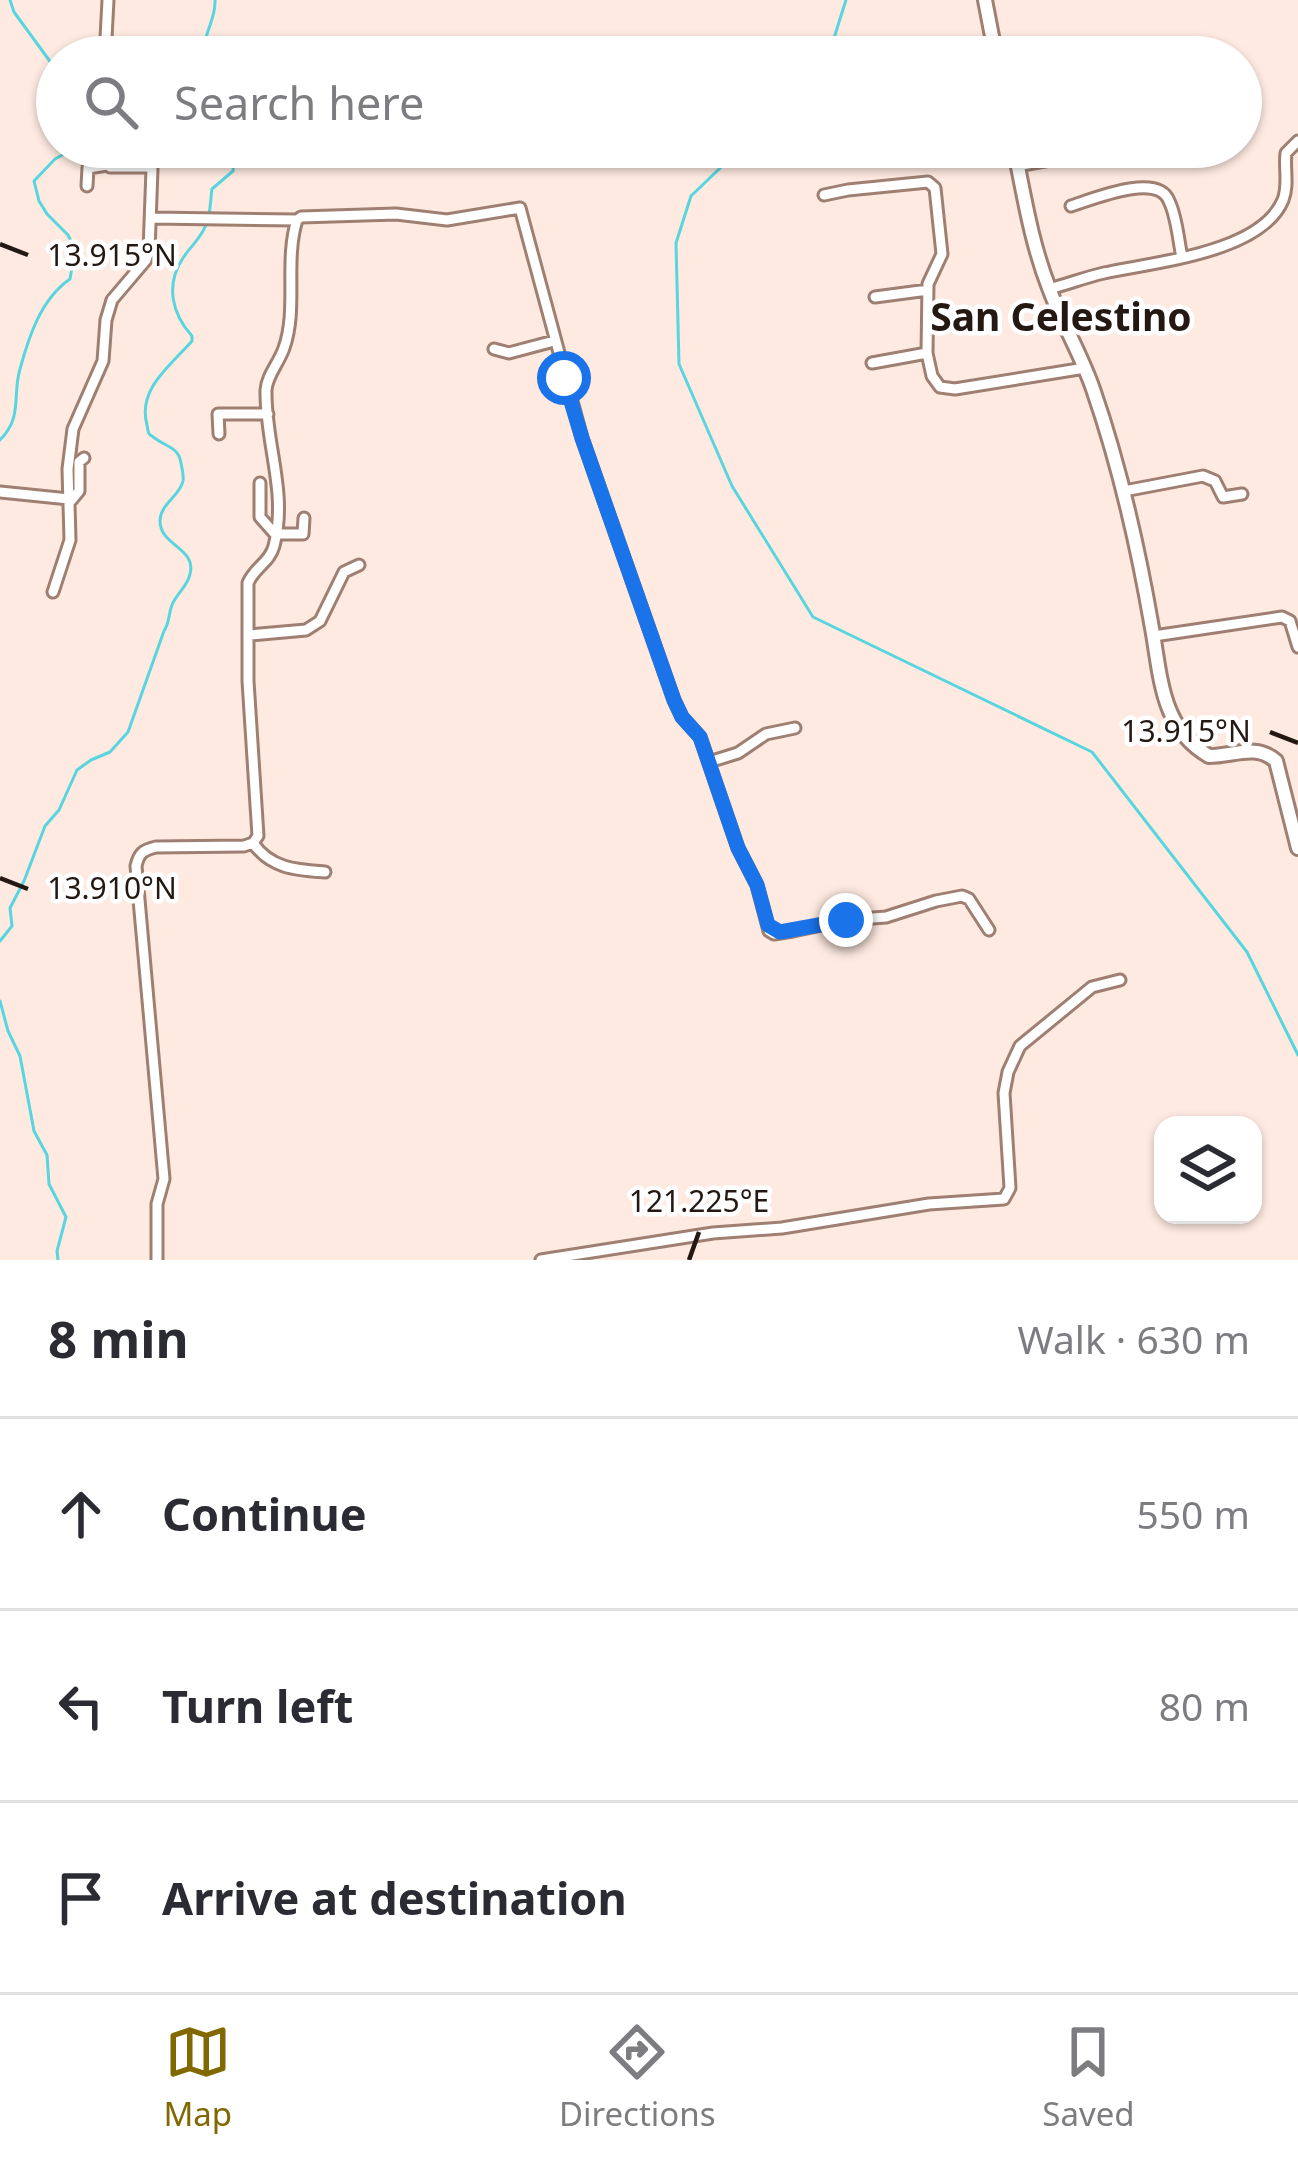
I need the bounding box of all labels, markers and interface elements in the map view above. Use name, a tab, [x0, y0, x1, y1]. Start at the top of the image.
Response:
search box	[36, 36, 1262, 168]
icon: search	[78, 69, 144, 135]
text: Search here	[174, 72, 424, 133]
text: 13.915°N	[47, 234, 177, 275]
district label: San Celestino	[930, 289, 1192, 342]
route start	[537, 351, 591, 405]
text: 13.915°N	[1121, 710, 1251, 751]
text: 13.910°N	[47, 867, 177, 908]
route end	[819, 893, 873, 947]
map controls	[1154, 1116, 1262, 1224]
button: layers	[1154, 1116, 1262, 1224]
text: 121.225°E	[629, 1180, 769, 1221]
text: 8 min	[48, 1303, 189, 1373]
text: Walk · 630 m	[1017, 1312, 1250, 1365]
icon: ahead	[48, 1481, 114, 1547]
text: Continue	[162, 1483, 367, 1544]
text: 550 m	[1136, 1487, 1250, 1540]
icon: left	[48, 1673, 114, 1739]
text: Turn left	[162, 1675, 353, 1736]
text: 80 m	[1159, 1679, 1250, 1732]
icon: arrive	[48, 1865, 114, 1931]
text: Arrive at destination	[162, 1867, 627, 1928]
tab: Map	[163, 2019, 232, 2136]
tab: Directions	[559, 2019, 716, 2136]
tab: Saved	[1042, 2019, 1135, 2136]

